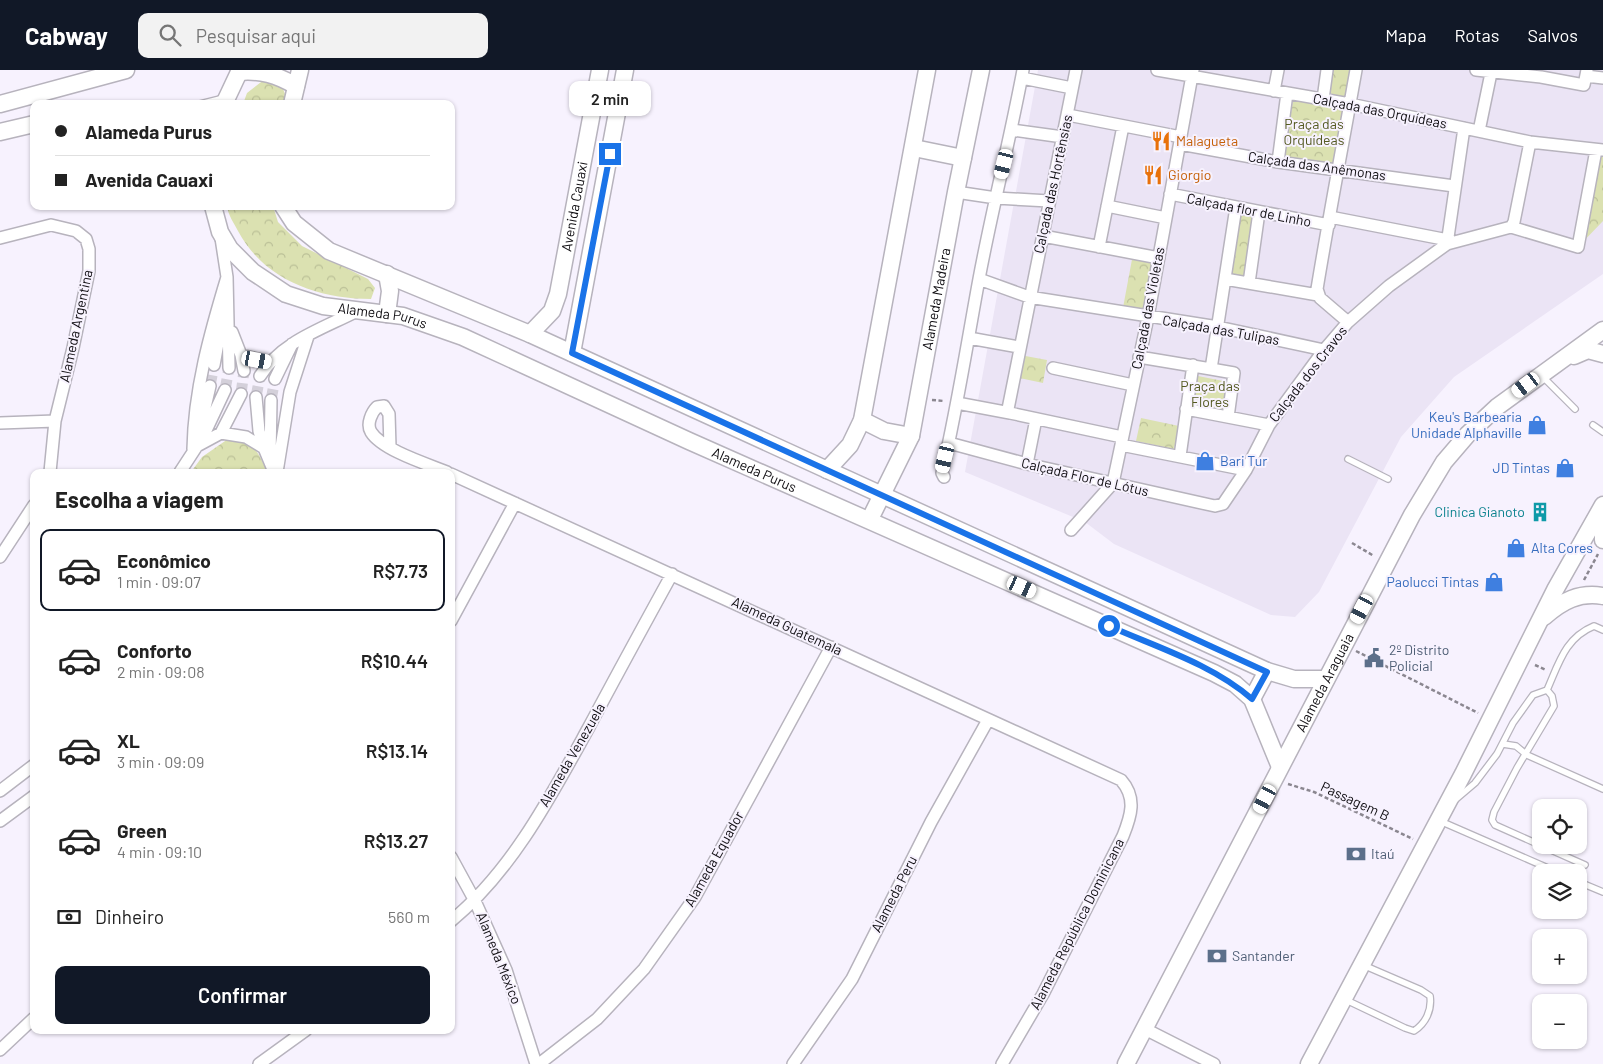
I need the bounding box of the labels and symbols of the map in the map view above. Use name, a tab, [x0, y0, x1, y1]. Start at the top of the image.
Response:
callout: 2 min	[569, 82, 651, 116]
street label: Calçada das Orquídeas	[1312, 89, 1449, 132]
street label: Calçada das Hortênsias	[1030, 113, 1076, 255]
park label: Praça das Orquídeas	[1284, 115, 1345, 148]
restaurant icon: Malagueta	[1150, 130, 1172, 152]
place label: Malagueta	[1176, 132, 1238, 149]
route end	[599, 143, 621, 165]
street label: Calçada das Anêmonas	[1247, 147, 1387, 184]
car	[993, 148, 1014, 180]
street label: Avenida Cauaxi	[557, 160, 591, 253]
restaurant icon: Giorgio	[1142, 164, 1164, 186]
place label: Giorgio	[1168, 166, 1211, 183]
street label: Calçada flor de Linho	[1185, 189, 1313, 230]
street label: Calçada das Violetas	[1127, 245, 1168, 370]
street label: Alameda Madeira	[918, 246, 954, 351]
street label: Alameda Argentina	[55, 268, 96, 384]
street label: Alameda Purus	[337, 299, 430, 332]
street label: Calçada das Tulipas	[1161, 311, 1281, 348]
street label: Calçada dos Cravos	[1265, 322, 1350, 425]
car	[240, 350, 273, 370]
car	[1509, 370, 1542, 400]
park label: Praça das Flores	[1180, 377, 1240, 410]
place label: Keu's Barbearia Unidade Alphaville	[1411, 408, 1522, 441]
shop icon: Keu's Barbearia Unidade Alphaville	[1526, 414, 1548, 436]
car	[934, 442, 955, 474]
street label: Alameda Purus	[710, 443, 800, 496]
shop icon: Bari Tur	[1194, 450, 1216, 472]
place label: Bari Tur	[1220, 452, 1267, 469]
street label: Calçada Flor de Lótus	[1020, 454, 1151, 499]
shop icon: JD Tintas	[1554, 457, 1576, 479]
place label: JD Tintas	[1493, 459, 1550, 476]
building icon: Clinica Gianoto	[1529, 501, 1551, 523]
place label: Clinica Gianoto	[1435, 503, 1525, 520]
shop icon: Alta Cores	[1505, 537, 1527, 559]
place label: Alta Cores	[1531, 539, 1593, 556]
shop icon: Paolucci Tintas	[1483, 571, 1505, 593]
place label: Paolucci Tintas	[1386, 573, 1479, 590]
car	[1005, 574, 1038, 600]
street label: Alameda Guatemala	[729, 592, 845, 659]
car	[1348, 592, 1375, 626]
route start	[1098, 615, 1120, 637]
street label: Alameda Araguaia	[1291, 630, 1357, 735]
place label: 2º Distrito Policial	[1389, 641, 1449, 674]
public building icon: 2º Distrito Policial	[1363, 647, 1385, 669]
street label: Alameda Venezuela	[535, 700, 608, 810]
street label: Passagem B	[1318, 777, 1392, 824]
car	[1251, 782, 1278, 816]
street label: Alameda Equador	[680, 808, 747, 910]
street label: Alameda República Dominicana	[1026, 835, 1127, 1012]
bank icon: Itaú	[1345, 843, 1367, 865]
place label: Itaú	[1371, 845, 1394, 862]
street label: Alameda Peru	[867, 853, 920, 935]
street label: Alameda México	[473, 909, 526, 1006]
bank icon: Santander	[1206, 945, 1228, 967]
place label: Santander	[1232, 947, 1295, 964]

